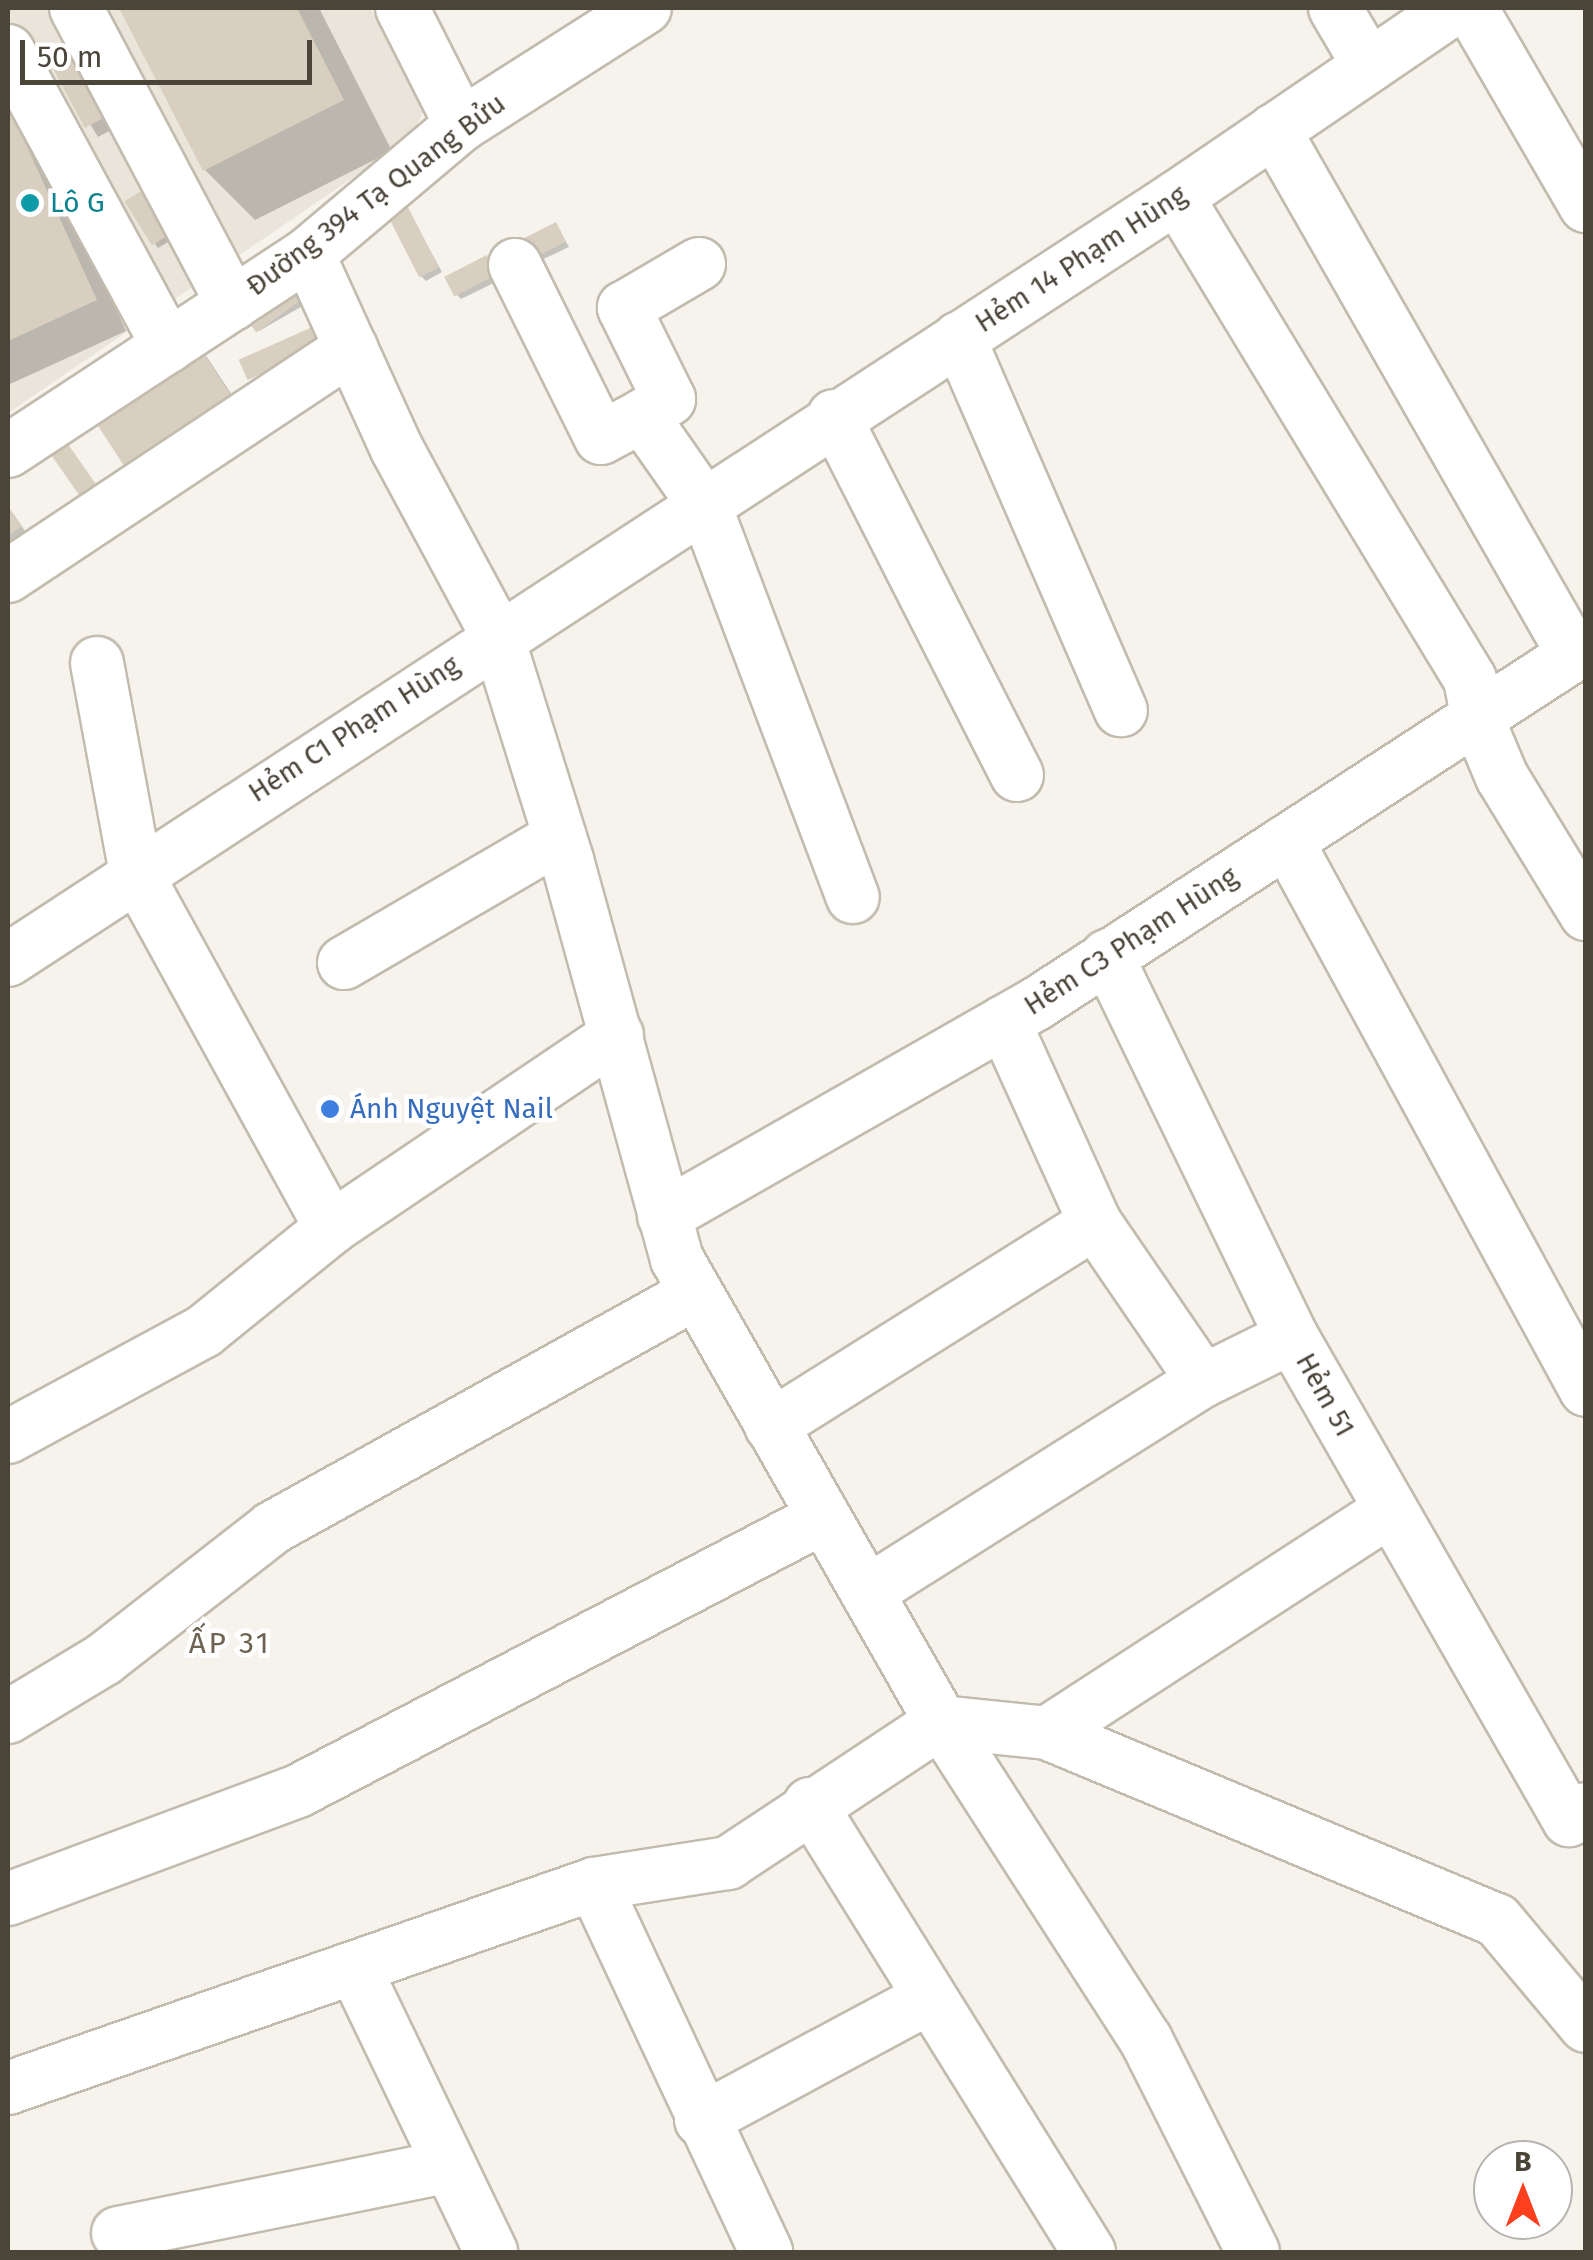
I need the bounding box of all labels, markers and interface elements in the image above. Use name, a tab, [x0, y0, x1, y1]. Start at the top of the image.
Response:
scale bar	[25, 20, 318, 82]
text: 50 m	[37, 39, 102, 75]
street label: Đường 394 Tạ Quang Bửu	[240, 87, 512, 303]
street label: Hẻm 14 Phạm Hùng	[969, 178, 1193, 340]
place label: Lô G	[50, 186, 105, 220]
marker: Lô G	[19, 192, 41, 214]
street label: Hẻm C1 Phạm Hùng	[242, 648, 466, 810]
street label: Hẻm C3 Phạm Hùng	[1018, 859, 1244, 1023]
place label: Ánh Nguyệt Nail	[350, 1092, 553, 1126]
marker: Ánh Nguyệt Nail	[319, 1098, 341, 1120]
street label: Hẻm 51	[1288, 1347, 1362, 1443]
district label: ẤP 31	[189, 1625, 271, 1661]
north arrow	[1473, 2140, 1573, 2240]
text: B	[1514, 2145, 1532, 2178]

